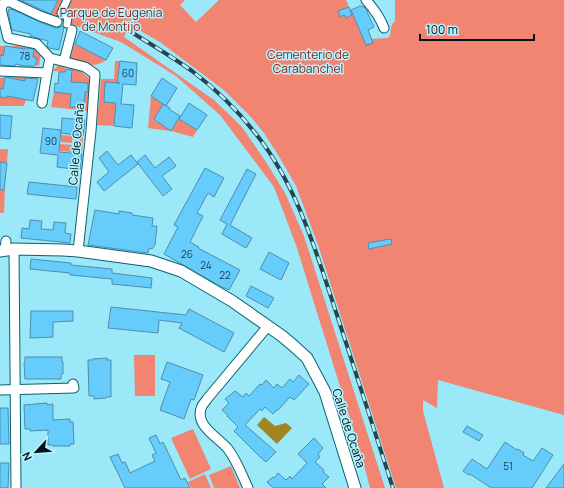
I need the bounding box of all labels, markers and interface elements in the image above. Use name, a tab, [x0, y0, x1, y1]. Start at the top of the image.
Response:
park label: Parque de Eugenia de Montijo	[60, 4, 162, 35]
scale bar	[420, 16, 534, 42]
text: 100 m	[426, 21, 458, 38]
park label: Cementerio de Carabanchel	[267, 46, 349, 77]
house number: 78	[20, 49, 31, 63]
house number: 60	[122, 66, 134, 80]
street label: Calle de Ocaña	[64, 102, 88, 186]
house number: 90	[45, 134, 57, 148]
house number: 26	[181, 247, 193, 261]
house number: 24	[200, 258, 212, 272]
house number: 22	[219, 268, 231, 282]
street label: Calle de Ocaña	[328, 386, 370, 470]
north arrow	[16, 432, 56, 472]
text: N	[18, 450, 35, 463]
house number: 51	[503, 459, 513, 473]

